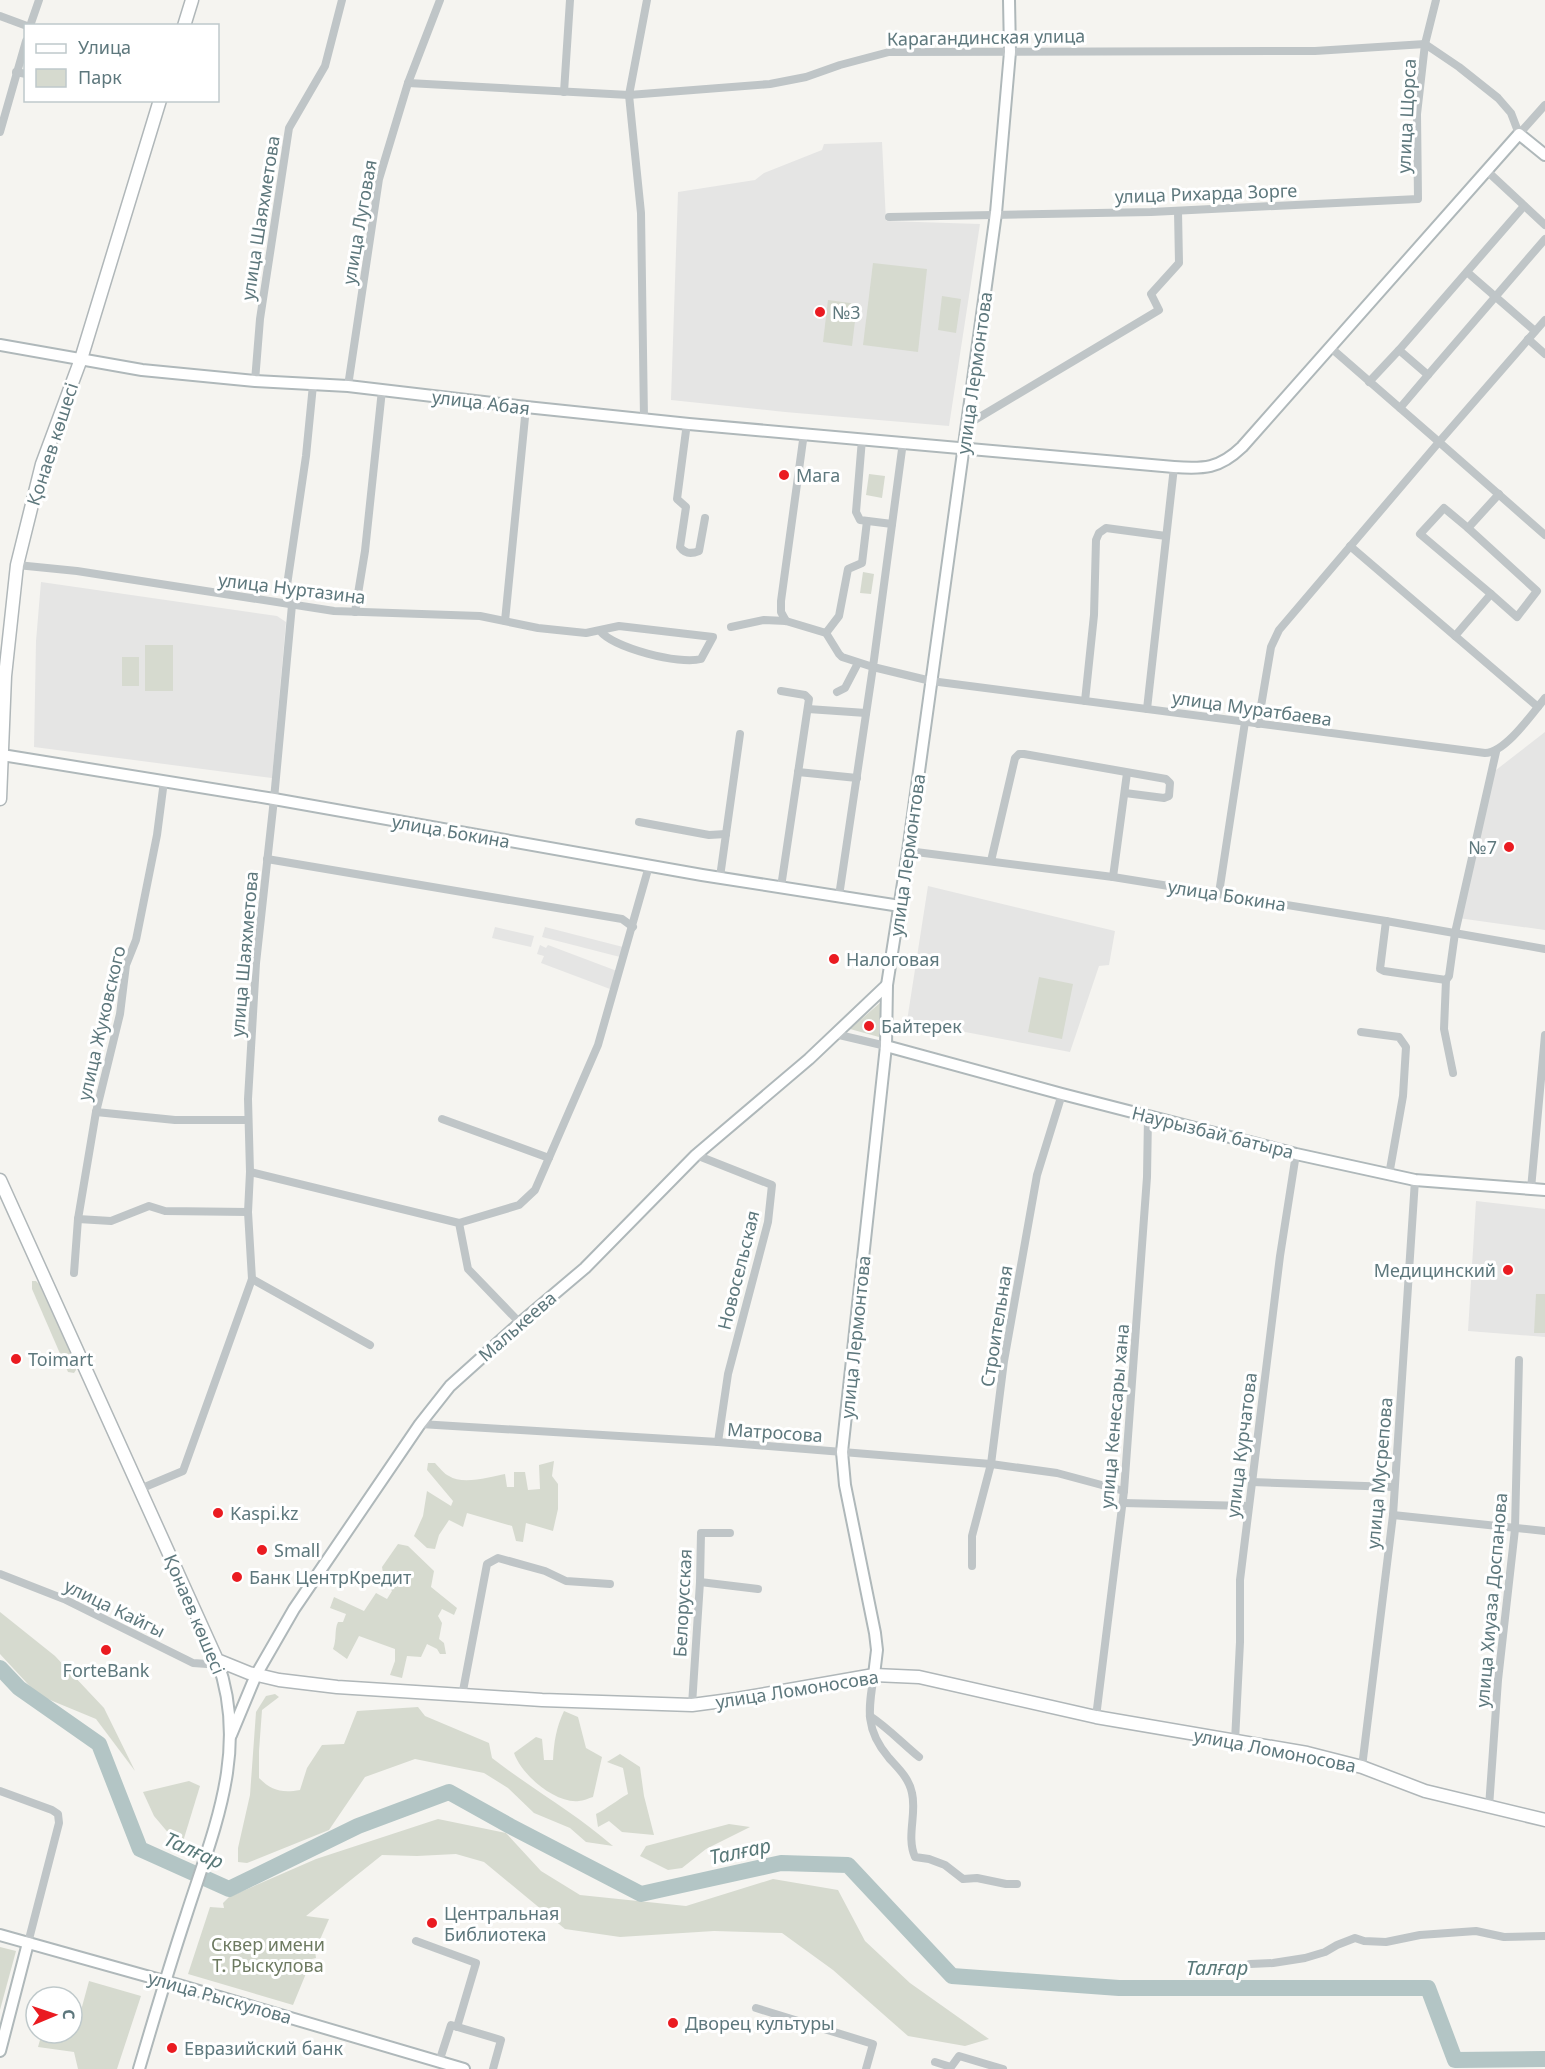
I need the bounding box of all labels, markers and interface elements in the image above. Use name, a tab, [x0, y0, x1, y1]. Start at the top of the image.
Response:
street label: Карагандинская улица	[887, 23, 1085, 51]
legend	[24, 24, 219, 102]
text: Улица	[78, 35, 131, 59]
street label: улица Щорса	[1391, 58, 1421, 174]
text: Парк	[78, 65, 122, 89]
street label: улица Шаяхметова	[235, 134, 285, 302]
street label: улица Луговая	[336, 158, 382, 286]
street label: улица Рихарда Зорге	[1114, 178, 1298, 208]
street label: улица Лермонтова	[951, 290, 997, 456]
place label: №3	[832, 300, 861, 324]
marker: №3	[813, 305, 827, 319]
street label: Қонаев көшесі	[21, 379, 83, 509]
street label: улица Абая	[431, 384, 531, 420]
place label: Мага	[796, 463, 840, 487]
marker: Мага	[777, 468, 791, 482]
street label: улица Нуртазина	[217, 567, 367, 609]
street label: улица Муратбаева	[1171, 685, 1333, 731]
street label: улица Лермонтова	[884, 772, 930, 938]
street label: улица Бокина	[390, 809, 512, 853]
place label: №7	[1468, 835, 1497, 859]
marker: №7	[1502, 840, 1516, 854]
street label: улица Шаяхметова	[225, 870, 263, 1038]
street label: улица Бокина	[1166, 874, 1288, 916]
street label: улица Жуковского	[72, 943, 130, 1103]
place label: Налоговая	[846, 947, 940, 971]
marker: Налоговая	[827, 952, 841, 966]
place label: Байтерек	[881, 1014, 962, 1038]
marker: Байтерек	[862, 1019, 876, 1033]
street label: Наурызбай батыра	[1130, 1100, 1296, 1164]
street label: Новосельская	[712, 1208, 764, 1332]
street label: улица Лермонтова	[835, 1254, 875, 1420]
place label: Медицинский	[1374, 1258, 1496, 1282]
marker: Медицинский	[1501, 1263, 1515, 1277]
street label: Строительная	[975, 1264, 1017, 1388]
street label: Малькеева	[473, 1285, 561, 1367]
street label: улица Кенесары хана	[1094, 1323, 1134, 1509]
place label: Toimart	[28, 1347, 94, 1371]
marker: Toimart	[9, 1352, 23, 1366]
street label: улица Курчатова	[1220, 1371, 1262, 1519]
street label: улица Мусрепова	[1360, 1396, 1398, 1550]
street label: Матросова	[726, 1417, 824, 1447]
street label: улица Хиуаза Доспанова	[1470, 1492, 1512, 1708]
place label: Kaspi.kz	[230, 1501, 298, 1525]
marker: Kaspi.kz	[211, 1506, 225, 1520]
place label: Small	[274, 1538, 320, 1562]
marker: Small	[255, 1543, 269, 1557]
street label: Белорусская	[667, 1548, 697, 1658]
street label: Қонаев көшесі	[159, 1550, 231, 1678]
place label: Банк ЦентрКредит	[249, 1565, 412, 1589]
marker: Банк ЦентрКредит	[230, 1570, 244, 1584]
street label: улица Кайгы	[61, 1573, 169, 1643]
marker: ForteBank	[99, 1643, 113, 1657]
place label: ForteBank	[63, 1658, 150, 1682]
street label: улица Ломоносова	[714, 1664, 880, 1714]
street label: улица Ломоносова	[1192, 1722, 1358, 1778]
water label: Талғар	[160, 1825, 228, 1875]
water label: Талғар	[707, 1831, 773, 1871]
place label: Центральная Библиотека	[444, 1901, 559, 1946]
marker: Центральная Библиотека	[425, 1916, 439, 1930]
park label: Сквер имени Т. Рыскулова	[211, 1932, 325, 1977]
water label: Талғар	[1186, 1954, 1248, 1981]
street label: улица Рыскулова	[145, 1965, 295, 2029]
north arrow	[24, 1985, 84, 2045]
text: С	[58, 2009, 80, 2020]
place label: Дворец культуры	[685, 2011, 835, 2035]
marker: Дворец культуры	[666, 2016, 680, 2030]
place label: Евразийский банк	[184, 2036, 344, 2060]
marker: Евразийский банк	[165, 2041, 179, 2055]

